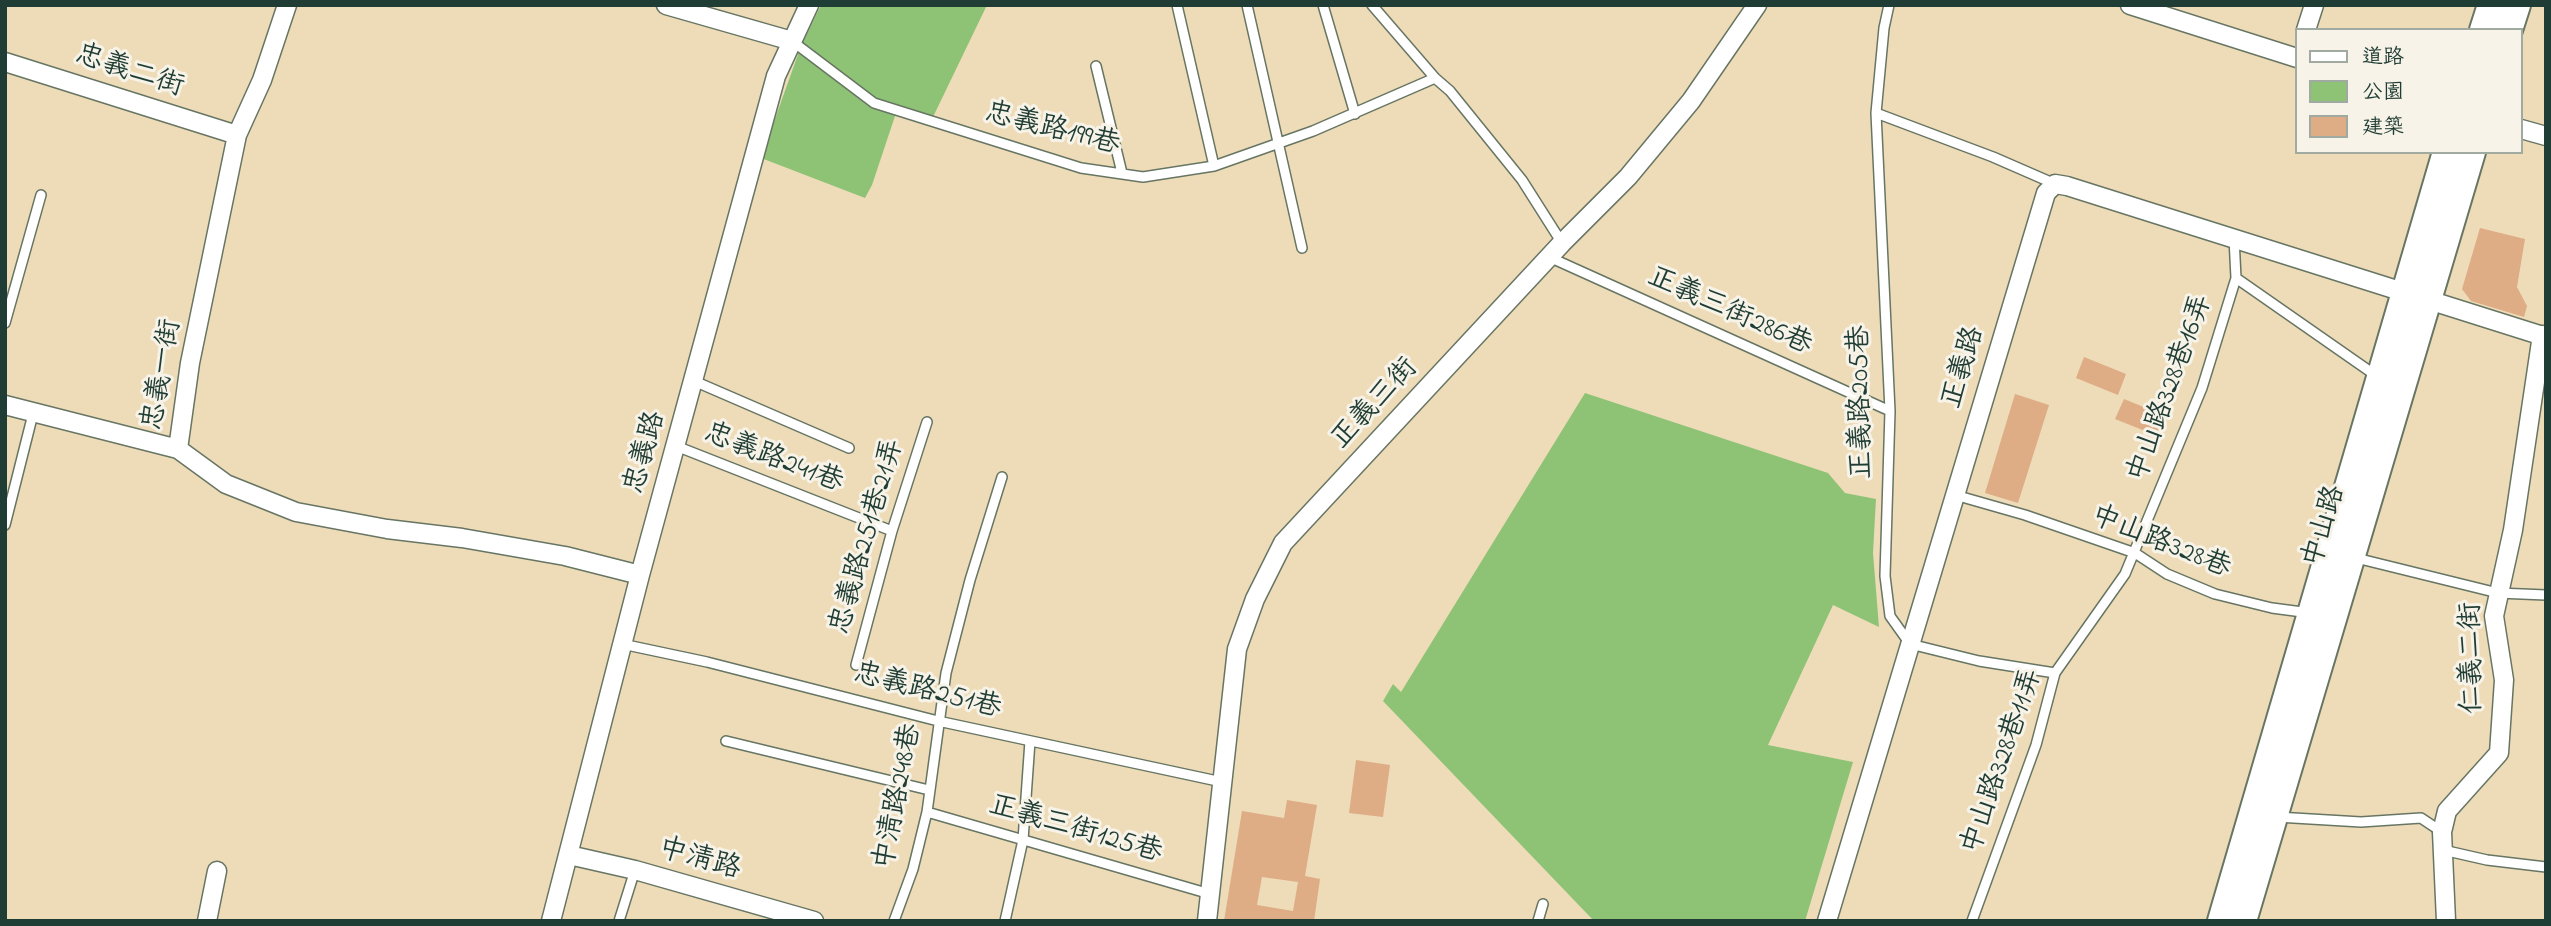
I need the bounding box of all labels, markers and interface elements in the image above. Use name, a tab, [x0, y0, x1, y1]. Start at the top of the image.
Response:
legend	[2296, 28, 2523, 154]
street label: 忠義二街	[71, 40, 187, 106]
text: 道路	[2362, 43, 2404, 73]
text: 公園	[2362, 78, 2404, 108]
street label: 忠義路199巷	[981, 98, 1123, 164]
text: 建築	[2362, 113, 2404, 143]
street label: 正義三街286巷	[1641, 262, 1817, 364]
street label: 中山路328巷16弄	[2122, 291, 2222, 487]
street label: 忠義一街	[138, 317, 190, 433]
street label: 正義路	[1937, 323, 1993, 413]
street label: 正義路205巷	[1845, 325, 1881, 479]
street label: 正義三街	[1326, 353, 1426, 457]
street label: 忠義路	[619, 408, 675, 498]
street label: 忠義路241巷	[699, 418, 847, 502]
street label: 忠義路251巷21弄	[825, 435, 913, 639]
street label: 中山路	[2298, 482, 2354, 572]
street label: 中山路328巷	[2085, 501, 2235, 587]
street label: 仁義二街	[2456, 602, 2492, 714]
street label: 忠義路251巷	[850, 658, 1004, 728]
street label: 中山路328巷11弄	[1957, 665, 2051, 859]
street label: 中清路248巷	[869, 721, 931, 873]
street label: 正義三街125巷	[984, 790, 1166, 872]
street label: 中清路	[654, 833, 744, 889]

